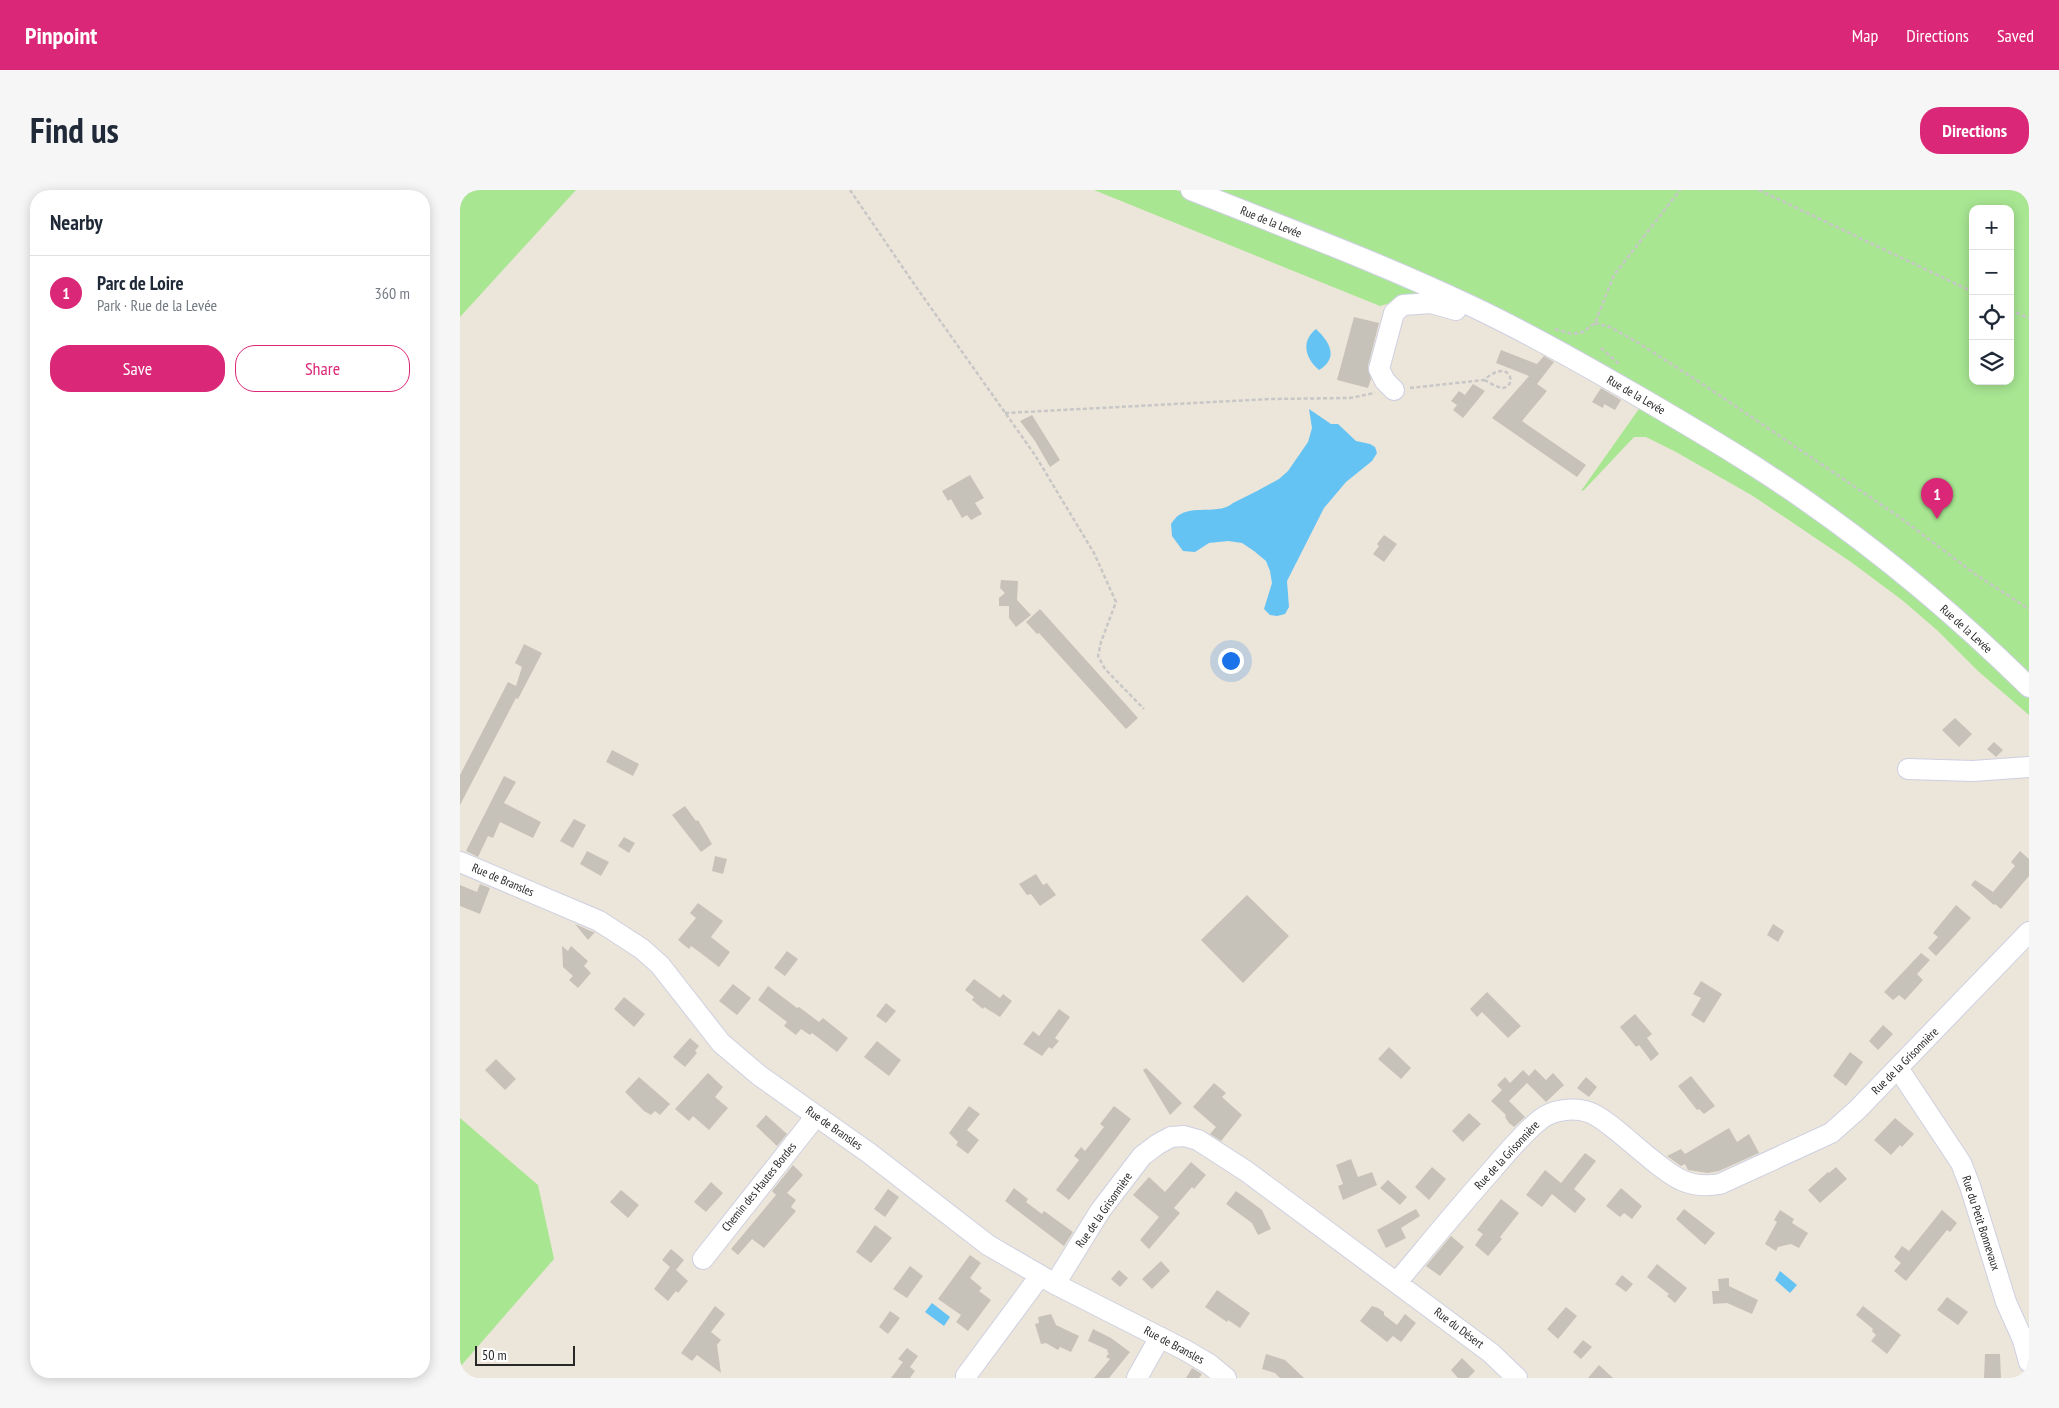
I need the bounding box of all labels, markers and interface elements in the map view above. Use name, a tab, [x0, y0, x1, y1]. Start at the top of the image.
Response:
text: Pinpoint	[25, 20, 97, 51]
text: Map	[1852, 24, 1878, 47]
text: Directions	[1906, 24, 1969, 47]
text: Saved	[1997, 24, 2034, 47]
text: Find us	[30, 107, 119, 153]
button: Directions	[1920, 107, 2029, 154]
street label: Rue de la Levée	[1238, 202, 1304, 241]
map controls	[1969, 205, 2014, 385]
button: +	[1969, 205, 2014, 250]
text: Nearby	[50, 209, 103, 236]
button: −	[1969, 250, 2014, 295]
text: Parc de Loire	[97, 271, 184, 295]
text: 1	[62, 283, 70, 303]
text: 360 m	[375, 283, 410, 303]
text: Park · Rue de la Levée	[97, 295, 217, 315]
button: locate	[1969, 295, 2014, 340]
button: layers	[1969, 340, 2014, 385]
button: Save	[50, 345, 225, 392]
button: Share	[235, 345, 410, 392]
street label: Rue de la Levée	[1604, 372, 1668, 417]
pin: 1	[1921, 478, 1953, 519]
street label: Rue de la Levée	[1937, 601, 1996, 656]
your location	[1218, 648, 1244, 674]
street label: Rue de Bransles	[470, 860, 537, 899]
street label: Rue de la Grisonnière	[1868, 1024, 1941, 1097]
street label: Rue de Bransles	[803, 1103, 866, 1153]
street label: Rue de la Grisonnière	[1471, 1117, 1542, 1192]
street label: Chemin des Hautes Bordes	[718, 1139, 799, 1234]
street label: Rue de la Grisonnière	[1072, 1169, 1135, 1250]
street label: Rue du Petit Bonnevaux	[1959, 1173, 2004, 1272]
street label: Rue du Désert	[1431, 1304, 1488, 1352]
street label: Rue de Bransles	[1142, 1322, 1207, 1367]
scale bar	[475, 1343, 575, 1366]
text: 50 m	[482, 1346, 507, 1364]

